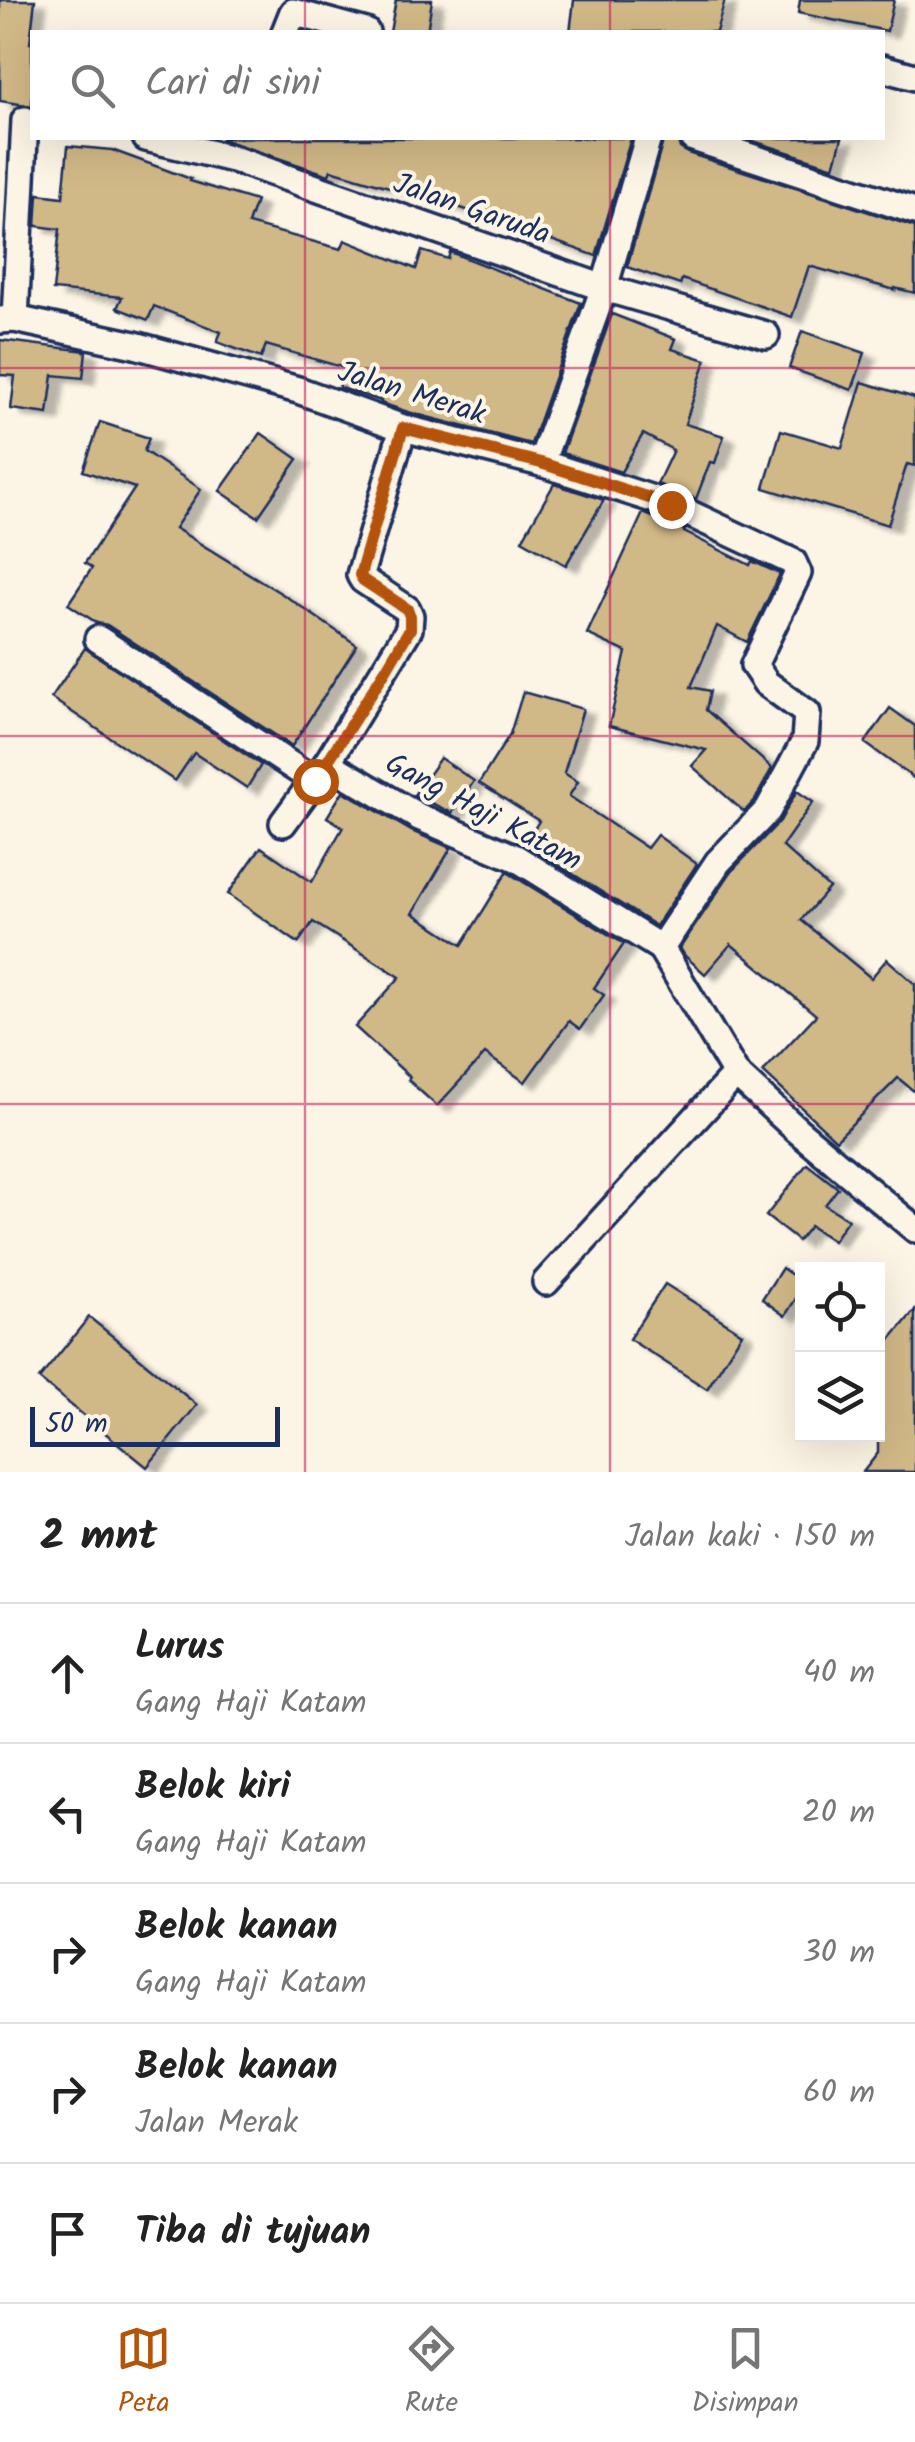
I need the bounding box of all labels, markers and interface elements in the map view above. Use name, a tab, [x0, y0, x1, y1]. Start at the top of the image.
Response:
search box	[30, 30, 885, 140]
text: Cari di sini	[145, 55, 320, 115]
icon: search	[65, 58, 120, 113]
street label: Jalan Garuda	[386, 161, 556, 259]
street label: Jalan Merak	[331, 349, 492, 439]
route end	[649, 483, 695, 529]
street label: Gang Haji Katam	[376, 741, 590, 885]
route start	[293, 759, 339, 805]
map controls	[795, 1262, 885, 1442]
button: locate	[795, 1262, 885, 1352]
button: layers	[795, 1352, 885, 1442]
scale bar	[30, 1402, 280, 1446]
text: 50 m	[45, 1402, 108, 1447]
text: 2 mnt	[40, 1504, 157, 1571]
text: Jalan kaki · 150 m	[625, 1512, 875, 1563]
text: Lurus	[135, 1618, 224, 1678]
icon: ahead	[40, 1646, 95, 1701]
text: 40 m	[803, 1648, 875, 1699]
text: Gang Haji Katam	[135, 1678, 366, 1729]
text: Belok kiri	[135, 1758, 290, 1818]
icon: left	[40, 1786, 95, 1841]
text: 20 m	[802, 1788, 875, 1839]
text: Gang Haji Katam	[135, 1818, 366, 1869]
text: Belok kanan	[135, 1898, 338, 1958]
icon: right	[40, 1926, 95, 1981]
text: 30 m	[802, 1928, 875, 1979]
text: Gang Haji Katam	[135, 1958, 366, 2009]
text: Belok kanan	[135, 2038, 338, 2098]
icon: right	[40, 2066, 95, 2121]
text: 60 m	[803, 2068, 875, 2119]
text: Jalan Merak	[135, 2098, 298, 2149]
text: Tiba di tujuan	[135, 2203, 371, 2263]
icon: arrive	[40, 2206, 95, 2261]
tab: Peta	[116, 2321, 171, 2426]
tab: Rute	[404, 2321, 459, 2426]
tab: Disimpan	[692, 2321, 799, 2426]

